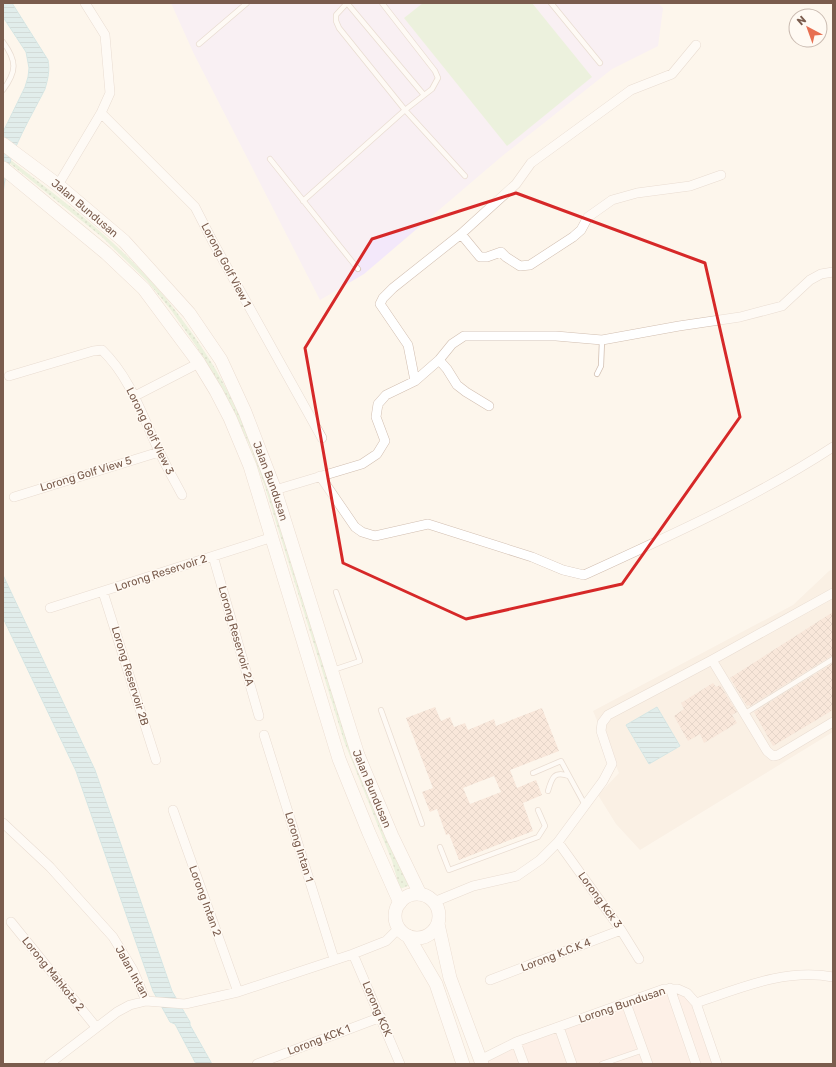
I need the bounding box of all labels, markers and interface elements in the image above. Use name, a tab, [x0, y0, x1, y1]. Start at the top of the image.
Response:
north arrow	[788, 8, 828, 48]
text: N	[795, 13, 809, 28]
street label: Jalan Bundusan	[49, 176, 121, 240]
street label: Lorong Golf View 1	[198, 221, 254, 309]
street label: Lorong Golf View 3	[123, 385, 177, 477]
street label: Jalan Bundusan	[250, 440, 291, 522]
street label: Lorong Golf View 5	[39, 454, 134, 494]
street label: Lorong Reservoir 2	[113, 552, 209, 594]
street label: Lorong Reservoir 2A	[216, 585, 257, 688]
street label: Lorong Reservoir 2B	[109, 625, 151, 727]
street label: Jalan Bundusan	[350, 748, 394, 830]
street label: Lorong Intan 1	[282, 810, 316, 884]
street label: Lorong Intan 2	[186, 864, 224, 938]
street label: Lorong Kck 3	[575, 870, 625, 931]
street label: Lorong Mahkota 2	[19, 934, 87, 1014]
street label: Lorong K.C.K 4	[519, 936, 593, 974]
street label: Jalan Intan	[112, 944, 152, 1000]
street label: Lorong KCK	[360, 979, 395, 1039]
street label: Lorong Bundusan	[577, 984, 667, 1026]
street label: Lorong KCK 1	[286, 1022, 352, 1058]

